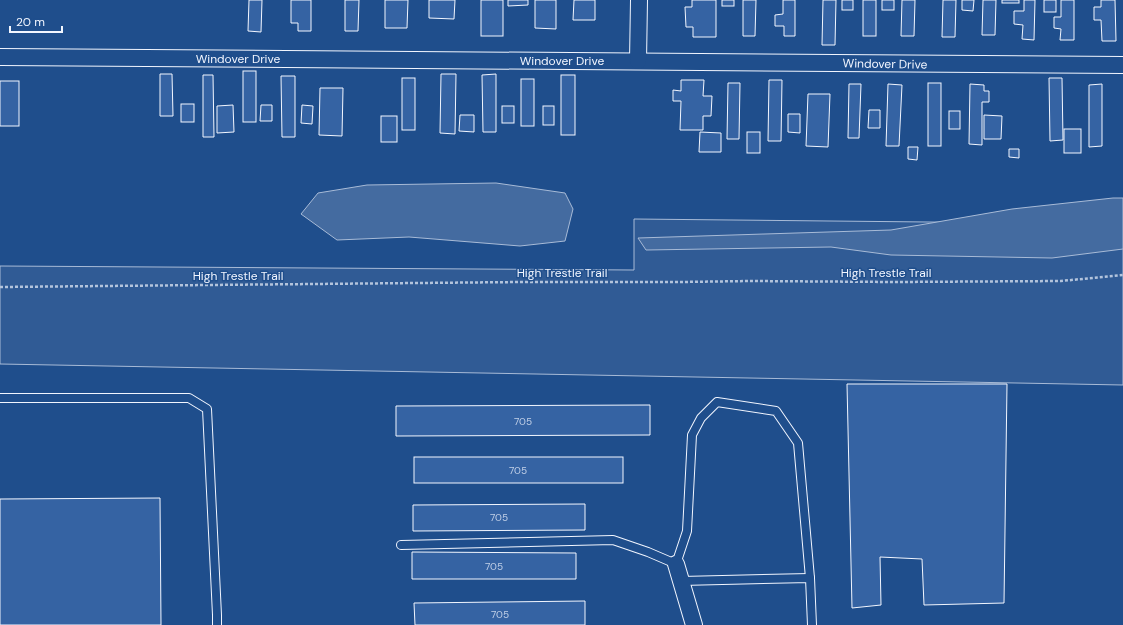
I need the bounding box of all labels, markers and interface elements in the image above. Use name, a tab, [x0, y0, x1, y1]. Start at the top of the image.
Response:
scale bar	[10, 8, 62, 34]
text: 20 m	[16, 14, 45, 30]
street label: Windover Drive	[196, 51, 280, 67]
street label: Windover Drive	[520, 53, 604, 69]
street label: Windover Drive	[843, 55, 928, 73]
street label: High Trestle Trail	[517, 265, 607, 281]
street label: High Trestle Trail	[841, 265, 931, 281]
street label: High Trestle Trail	[193, 268, 283, 284]
house number: 705	[514, 415, 532, 428]
house number: 705	[509, 464, 527, 477]
house number: 705	[490, 511, 508, 524]
house number: 705	[485, 560, 503, 573]
house number: 705	[491, 608, 509, 621]

